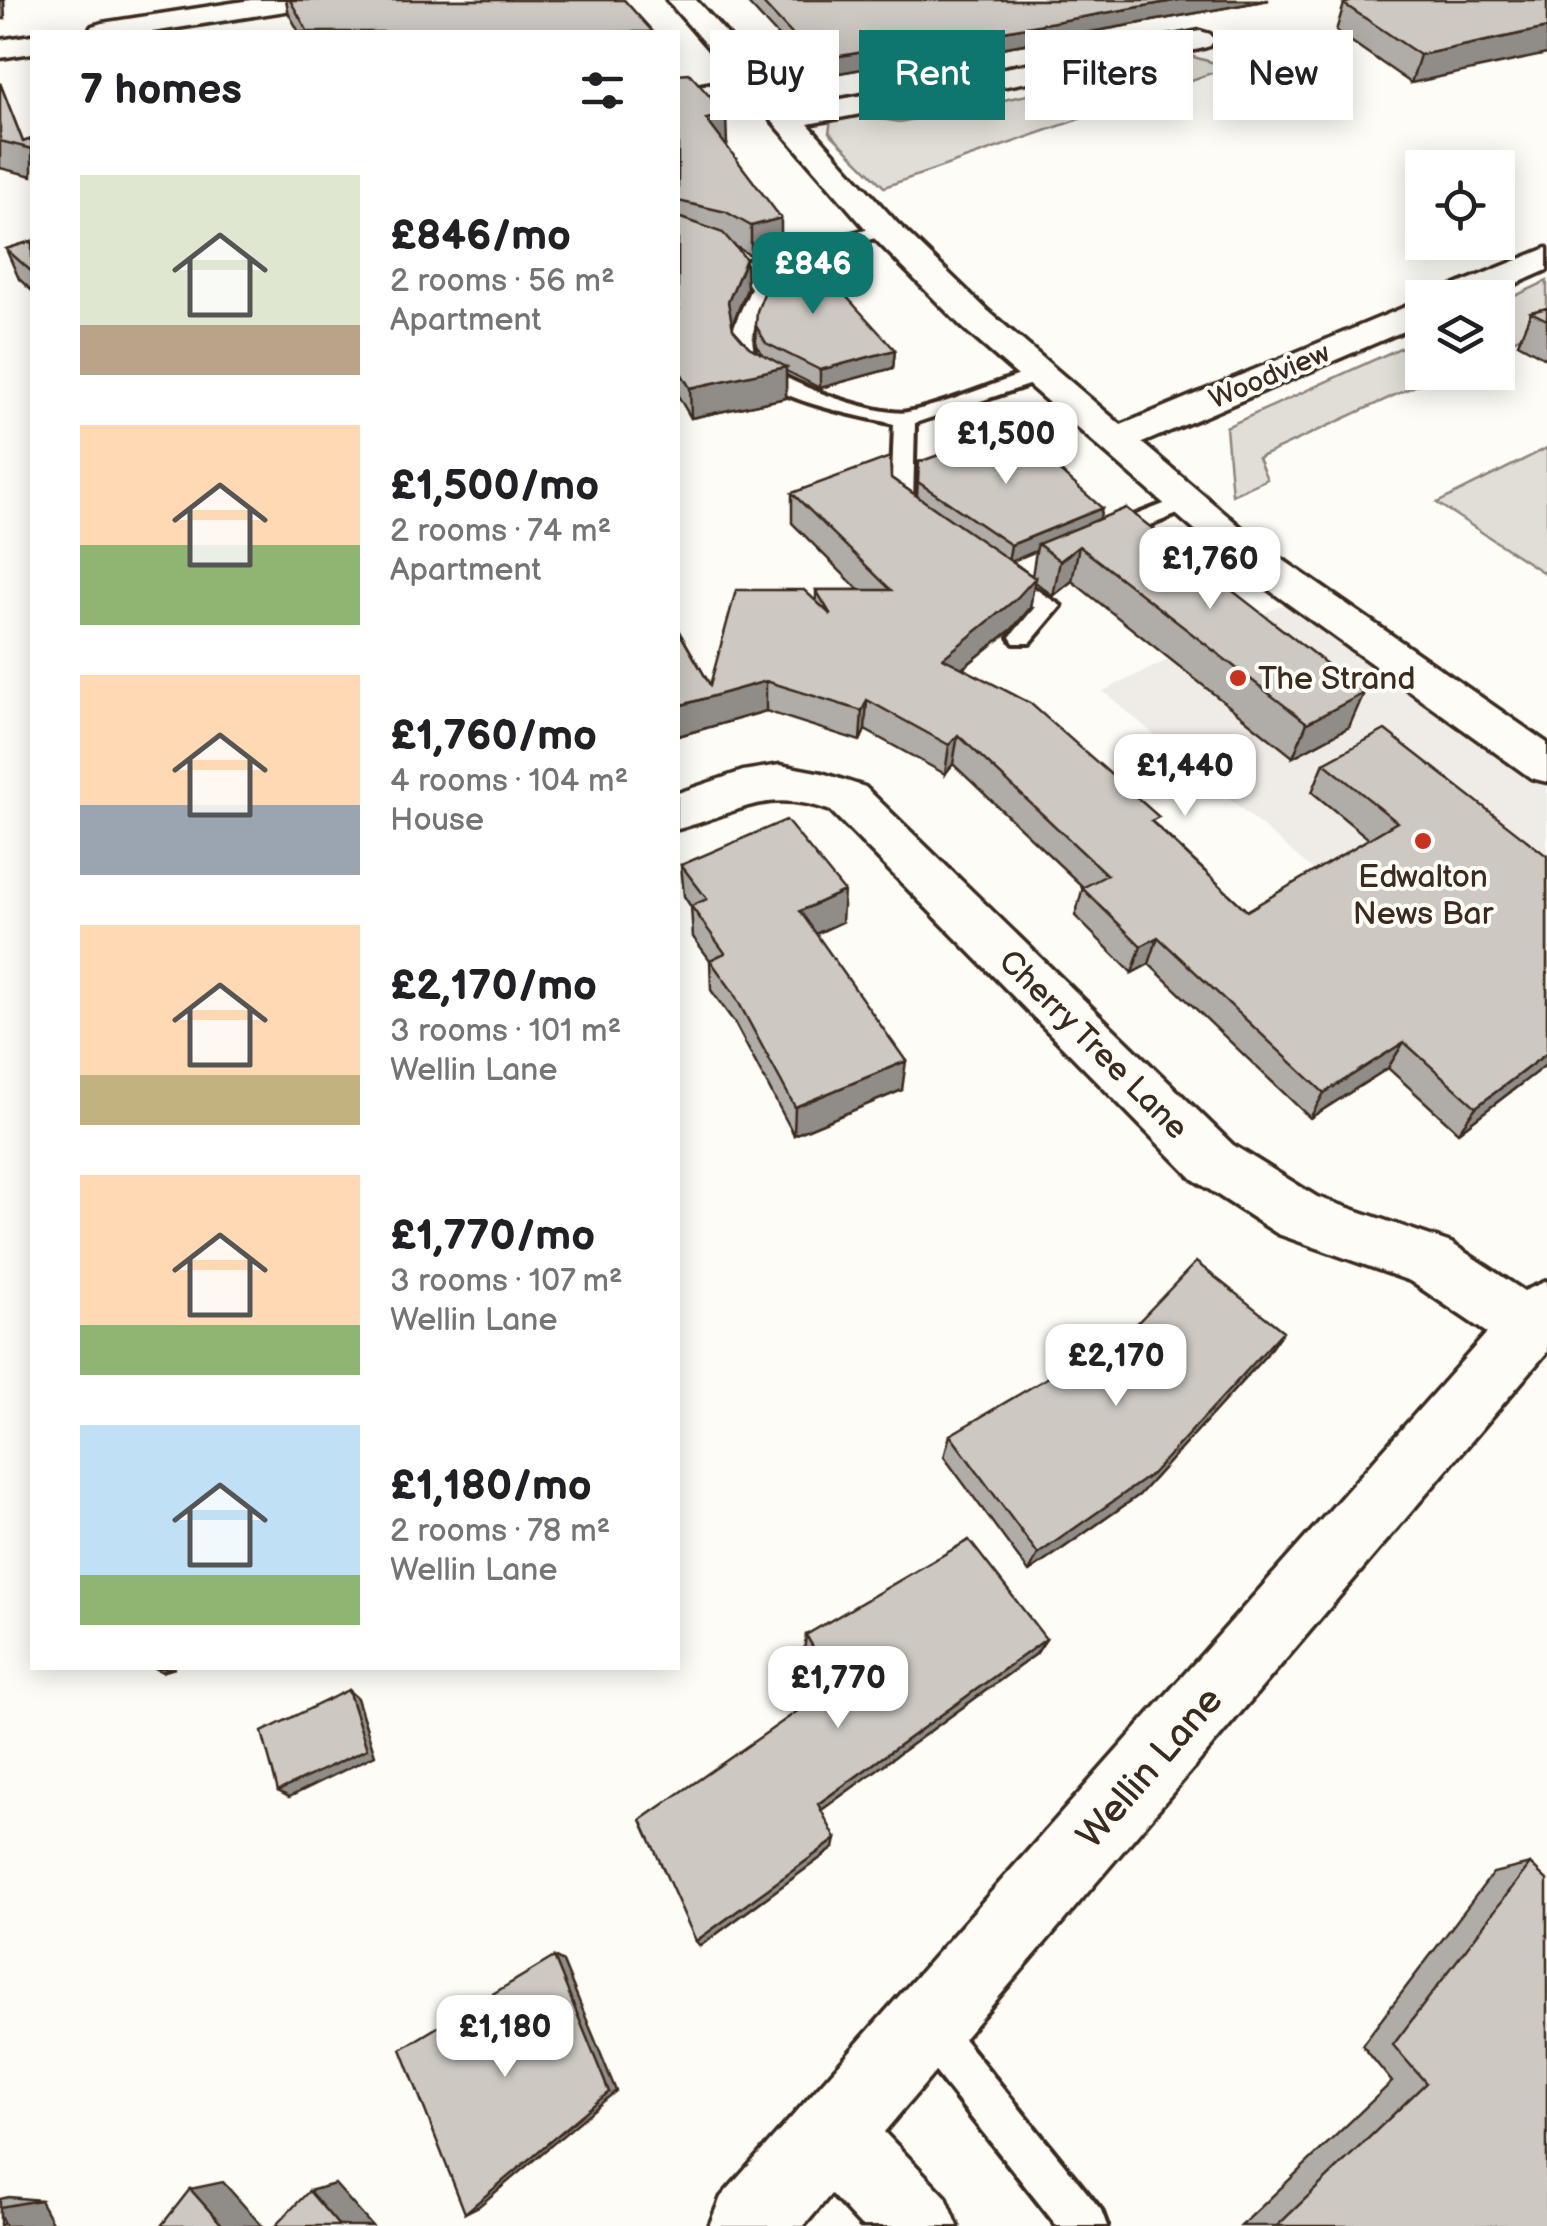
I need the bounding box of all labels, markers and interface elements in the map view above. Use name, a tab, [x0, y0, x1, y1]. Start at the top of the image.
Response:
chip: Buy	[710, 30, 839, 120]
chip: Rent	[859, 30, 1005, 120]
chip: Filters	[1025, 30, 1193, 120]
chip: New	[1213, 30, 1353, 120]
icon: filters	[575, 63, 630, 118]
text: 7 homes	[80, 65, 242, 116]
map controls	[1405, 150, 1515, 390]
button: locate	[1405, 150, 1515, 260]
text: £846/mo	[390, 211, 571, 262]
icon: home	[160, 215, 280, 335]
pin: £846	[754, 232, 872, 317]
text: £846	[774, 245, 852, 284]
text: 2 rooms · 56 m²	[390, 262, 615, 301]
button: layers	[1405, 280, 1515, 390]
text: Apartment	[390, 301, 541, 340]
street label: Woodview	[1205, 336, 1335, 416]
pin: £1,500	[925, 402, 1087, 487]
text: £1,500	[957, 415, 1055, 454]
text: £1,500/mo	[390, 461, 599, 512]
icon: home	[160, 465, 280, 585]
text: 2 rooms · 74 m²	[390, 512, 611, 551]
pin: £1,760	[1129, 527, 1291, 612]
text: £1,760	[1161, 540, 1259, 579]
text: Apartment	[390, 551, 541, 590]
place label: The Strand	[1258, 660, 1416, 699]
marker: The Strand	[1227, 667, 1249, 689]
text: £1,760/mo	[390, 711, 597, 762]
icon: home	[160, 715, 280, 835]
pin: £1,440	[1104, 734, 1266, 819]
text: £1,440	[1136, 747, 1234, 786]
text: 4 rooms · 104 m²	[390, 762, 628, 801]
text: House	[390, 801, 484, 840]
marker: Edwalton News Bar	[1412, 830, 1434, 852]
place label: Edwalton News Bar	[1353, 858, 1494, 934]
street label: Cherry Tree Lane	[990, 942, 1196, 1148]
text: £2,170/mo	[390, 961, 597, 1012]
icon: home	[160, 965, 280, 1085]
text: 3 rooms · 101 m²	[390, 1012, 621, 1051]
text: Wellin Lane	[390, 1051, 557, 1090]
text: £1,770/mo	[390, 1211, 595, 1262]
icon: home	[160, 1215, 280, 1335]
text: 3 rooms · 107 m²	[390, 1262, 623, 1301]
text: Wellin Lane	[390, 1301, 557, 1340]
pin: £2,170	[1035, 1324, 1197, 1409]
text: £2,170	[1067, 1337, 1165, 1376]
text: £1,180/mo	[390, 1461, 592, 1512]
icon: home	[160, 1465, 280, 1585]
text: 2 rooms · 78 m²	[390, 1512, 610, 1551]
text: Wellin Lane	[390, 1551, 557, 1590]
pin: £1,770	[757, 1646, 919, 1731]
text: £1,770	[790, 1659, 886, 1698]
street label: Wellin Lane	[1068, 1678, 1232, 1858]
pin: £1,180	[424, 1995, 586, 2080]
text: £1,180	[458, 2008, 552, 2047]

